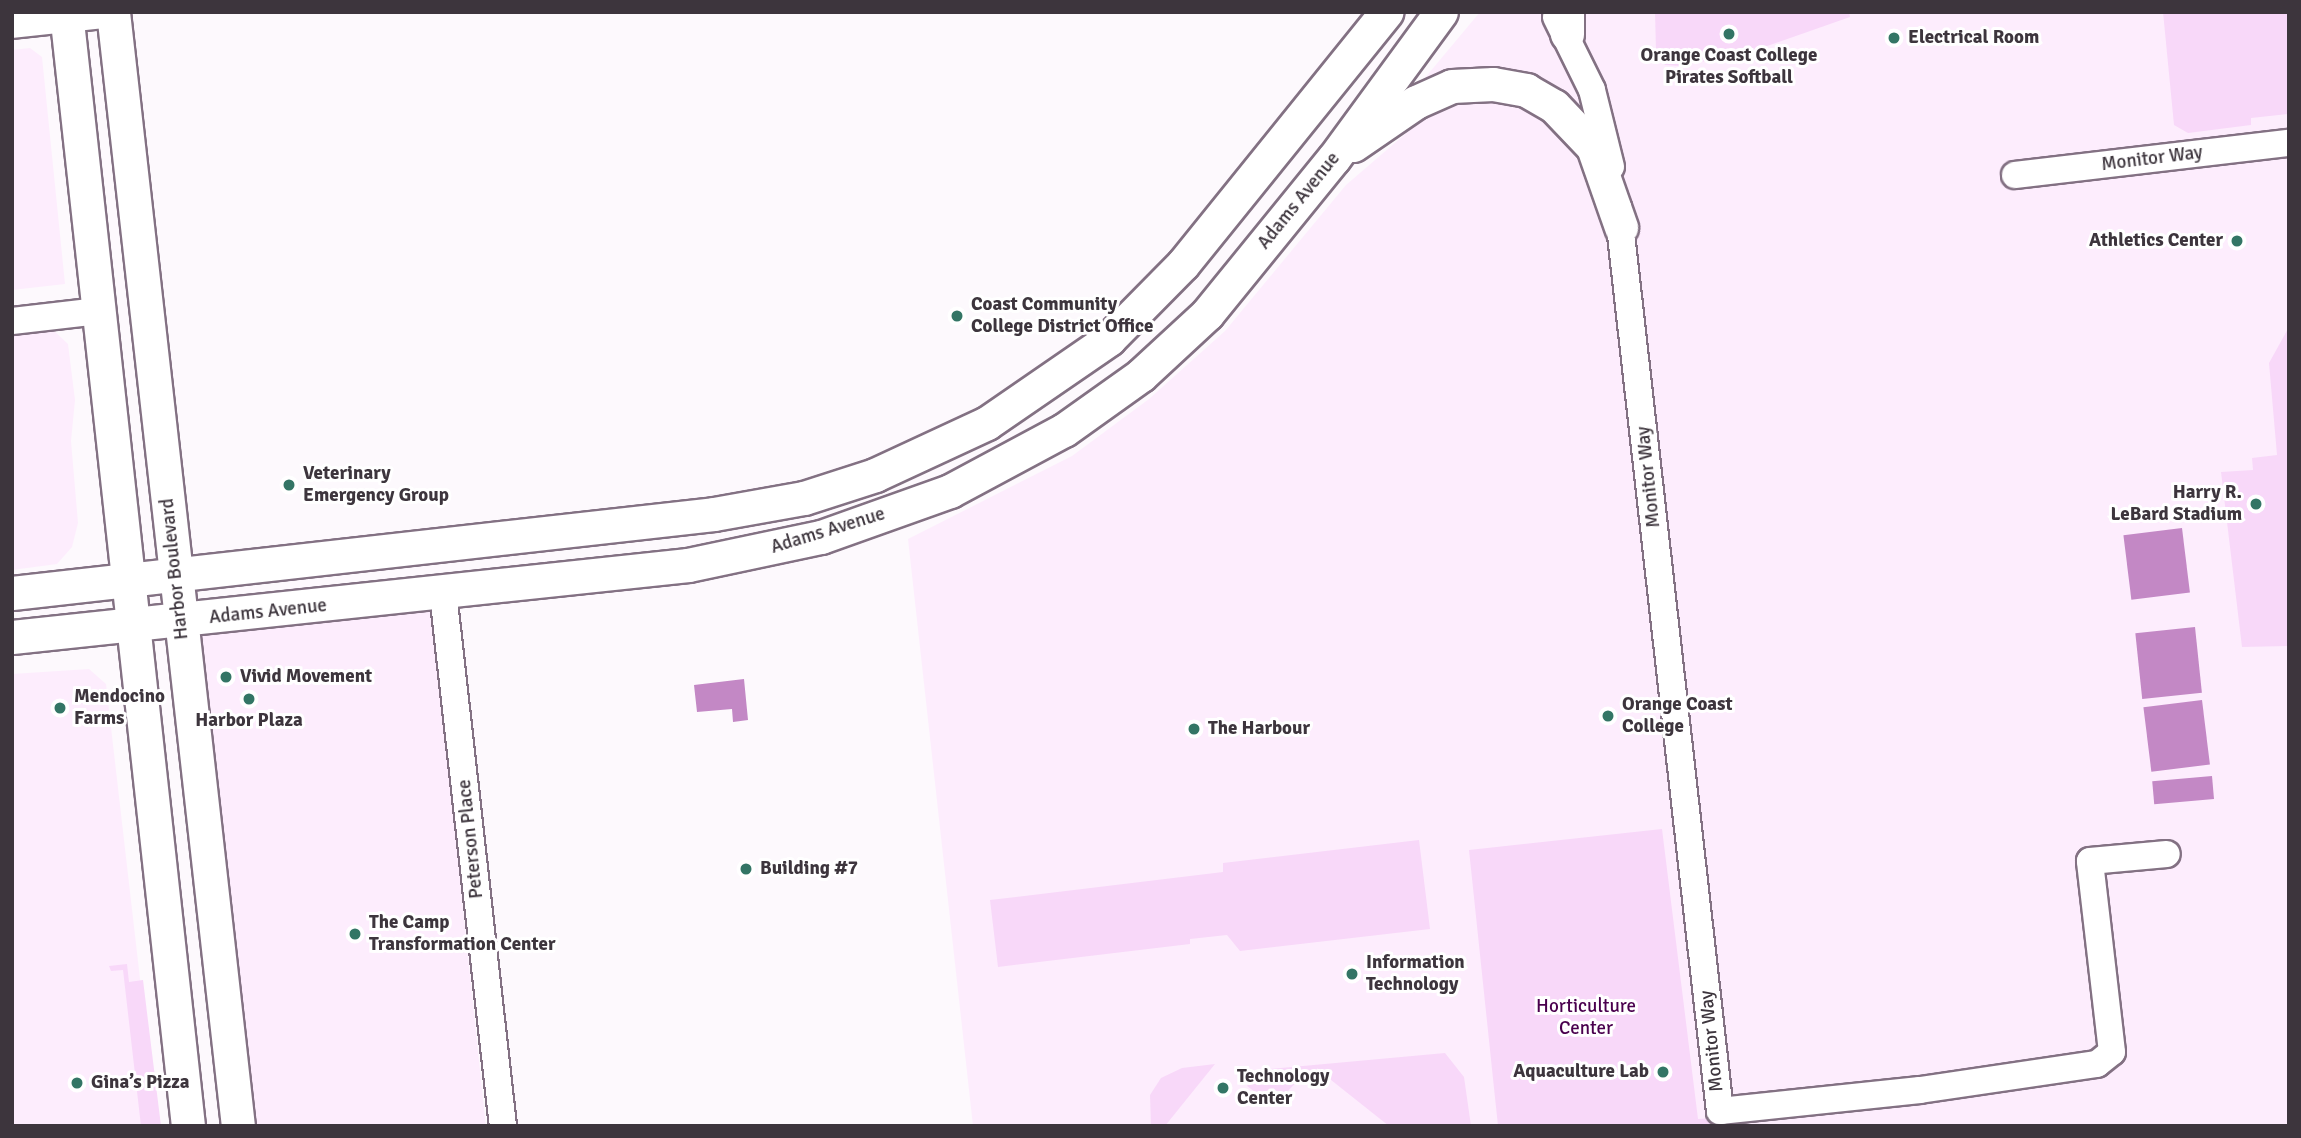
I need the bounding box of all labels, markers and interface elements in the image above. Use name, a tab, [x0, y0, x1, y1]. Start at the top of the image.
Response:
marker: Orange Coast College Pirates Softball	[1721, 26, 1737, 42]
place label: Electrical Room	[1908, 27, 2039, 49]
marker: Electrical Room	[1886, 30, 1902, 46]
place label: Orange Coast College Pirates Softball	[1641, 45, 1817, 89]
street label: Monitor Way	[2100, 141, 2204, 177]
street label: Adams Avenue	[1253, 148, 1345, 254]
place label: Athletics Center	[2089, 230, 2223, 252]
marker: Athletics Center	[2229, 233, 2245, 249]
place label: Coast Community College District Office	[971, 294, 1153, 338]
marker: Coast Community College District Office	[949, 308, 965, 324]
street label: Monitor Way	[1632, 425, 1666, 529]
place label: Veterinary Emergency Group	[303, 463, 449, 507]
marker: Veterinary Emergency Group	[281, 477, 297, 493]
place label: Harry R. LeBard Stadium	[2111, 482, 2242, 526]
marker: Harry R. LeBard Stadium	[2248, 496, 2264, 512]
street label: Harbor Boulevard	[156, 497, 194, 641]
street label: Adams Avenue	[768, 503, 888, 559]
street label: Adams Avenue	[208, 594, 328, 630]
place label: Vivid Movement	[240, 666, 372, 688]
marker: Vivid Movement	[218, 669, 234, 685]
place label: Mendocino Farms	[74, 686, 165, 730]
marker: Harbor Plaza	[241, 691, 257, 707]
place label: Orange Coast College	[1622, 694, 1733, 738]
marker: Mendocino Farms	[52, 700, 68, 716]
marker: Orange Coast College	[1600, 708, 1616, 724]
place label: Harbor Plaza	[195, 710, 303, 732]
place label: The Harbour	[1208, 718, 1310, 740]
marker: The Harbour	[1186, 721, 1202, 737]
street label: Peterson Place	[453, 778, 489, 900]
place label: Building #7	[760, 858, 858, 880]
marker: Building #7	[738, 861, 754, 877]
place label: The Camp Transformation Center	[369, 912, 555, 956]
marker: The Camp Transformation Center	[347, 926, 363, 942]
place label: Information Technology	[1366, 952, 1465, 996]
marker: Information Technology	[1344, 966, 1360, 982]
street label: Monitor Way	[1695, 989, 1729, 1093]
park label: Horticulture Center	[1536, 996, 1636, 1040]
place label: Aquaculture Lab	[1513, 1061, 1649, 1083]
marker: Aquaculture Lab	[1655, 1064, 1671, 1080]
place label: Technology Center	[1237, 1066, 1329, 1110]
place label: Gina’s Pizza	[91, 1072, 190, 1094]
marker: Gina’s Pizza	[69, 1075, 85, 1091]
marker: Technology Center	[1215, 1080, 1231, 1096]

